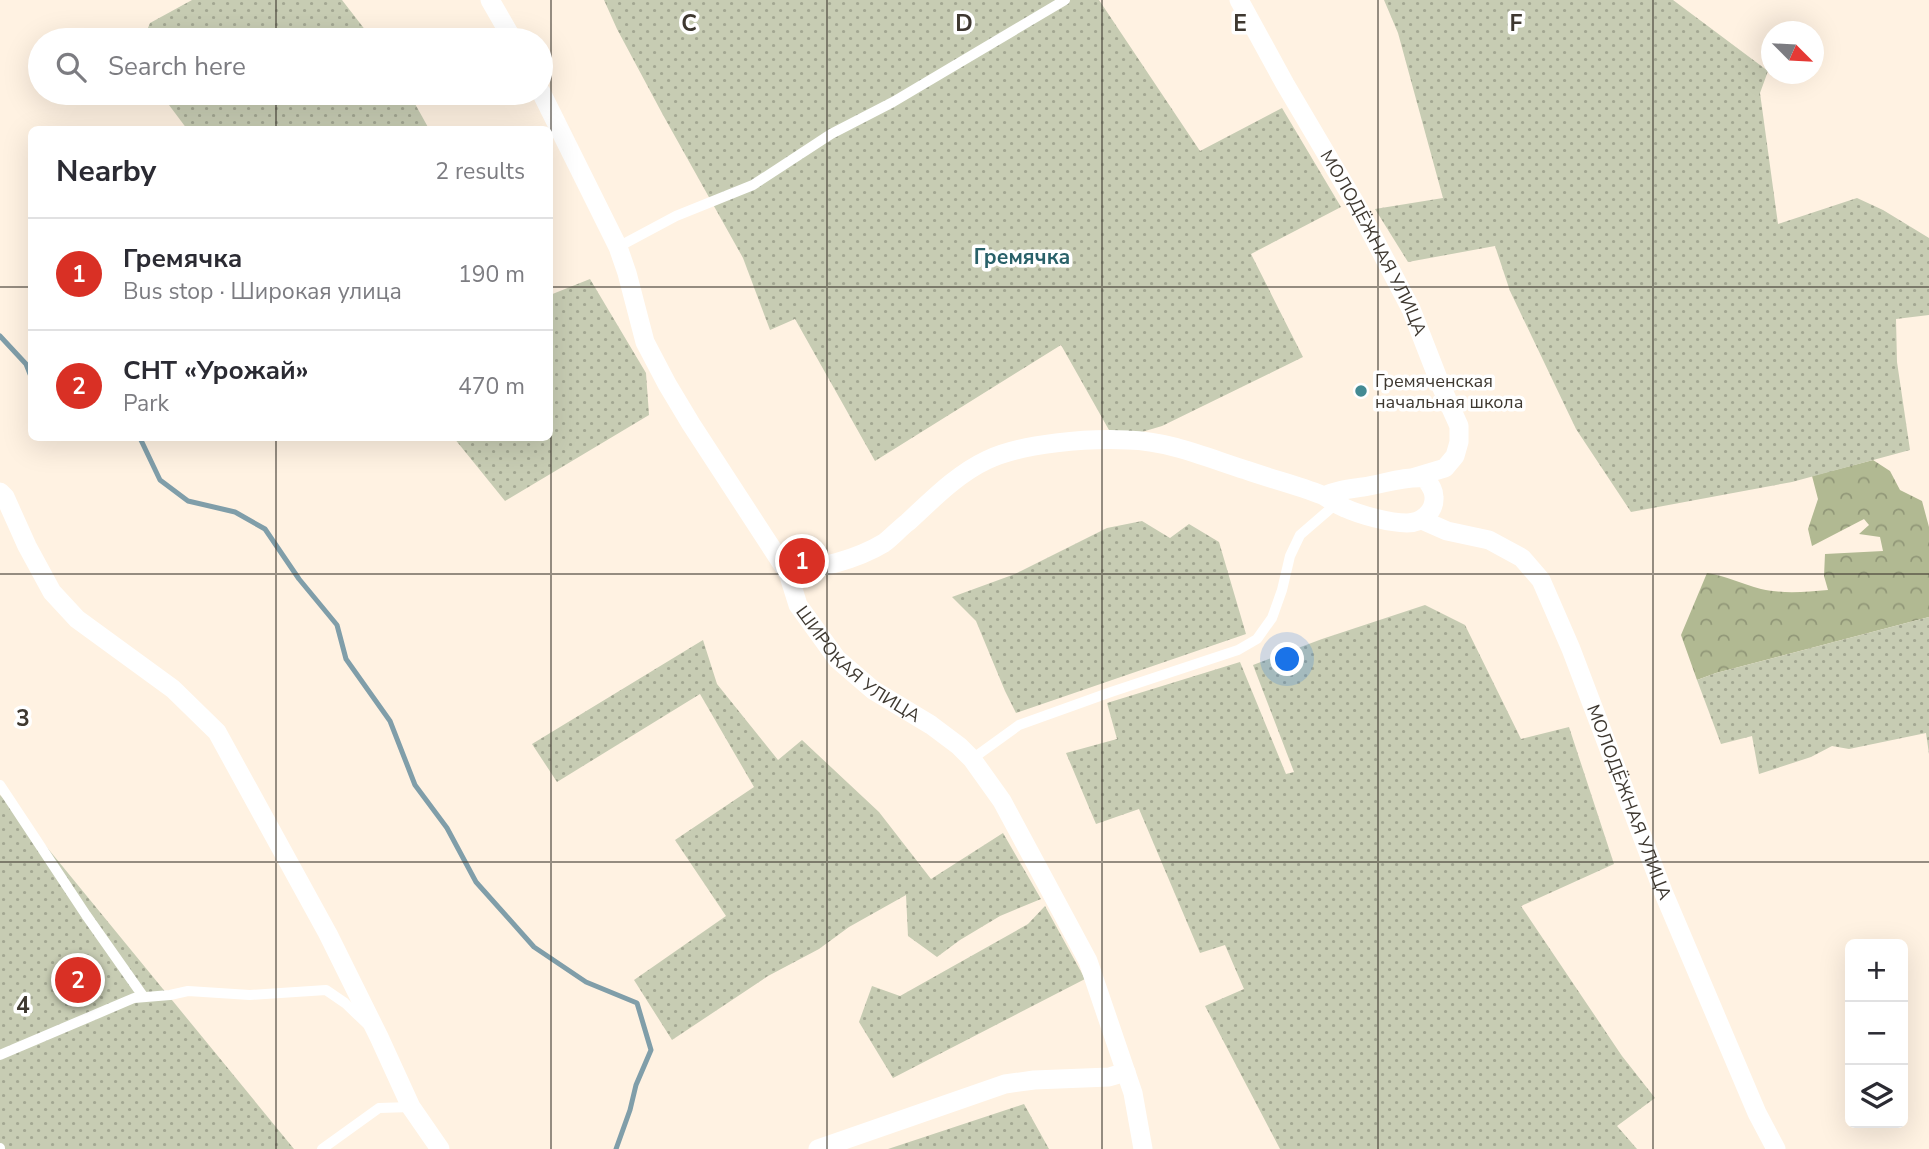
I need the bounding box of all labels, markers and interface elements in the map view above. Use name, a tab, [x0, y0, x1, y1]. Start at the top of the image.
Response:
text: C	[681, 8, 697, 39]
text: D	[955, 8, 973, 39]
text: E	[1233, 8, 1247, 39]
text: F	[1510, 8, 1523, 39]
north arrow	[1761, 21, 1824, 84]
search box	[28, 28, 553, 105]
icon: search	[52, 48, 90, 86]
text: Search here	[108, 49, 246, 84]
street label: МОЛОДЁЖНАЯ УЛИЦА	[1315, 146, 1432, 339]
text: Nearby	[56, 151, 156, 192]
text: 2 results	[435, 156, 525, 187]
text: Гремячка	[123, 241, 242, 276]
district label: Гремячка	[974, 243, 1070, 271]
text: 1	[72, 259, 86, 290]
text: 190 m	[458, 259, 525, 290]
text: Bus stop · Широкая улица	[123, 276, 402, 307]
text: СНТ «Урожай»	[123, 353, 309, 388]
place label: Гремяченская начальная школа	[1375, 369, 1523, 414]
text: 2	[72, 371, 86, 402]
text: 470 m	[458, 371, 525, 402]
marker: Гремяченская начальная школа	[1353, 383, 1369, 399]
text: Park	[123, 388, 169, 419]
pin: 1	[779, 535, 825, 587]
street label: ШИРОКАЯ УЛИЦА	[790, 601, 925, 728]
your location	[1270, 642, 1304, 676]
street label: МОЛОДЁЖНАЯ УЛИЦА	[1581, 701, 1677, 903]
text: 3	[16, 703, 30, 734]
map controls	[1845, 939, 1908, 1128]
button: +	[1845, 939, 1908, 1002]
pin: 2	[55, 954, 101, 1006]
text: 4	[16, 990, 30, 1021]
button: −	[1845, 1002, 1908, 1065]
button: layers	[1845, 1065, 1908, 1128]

